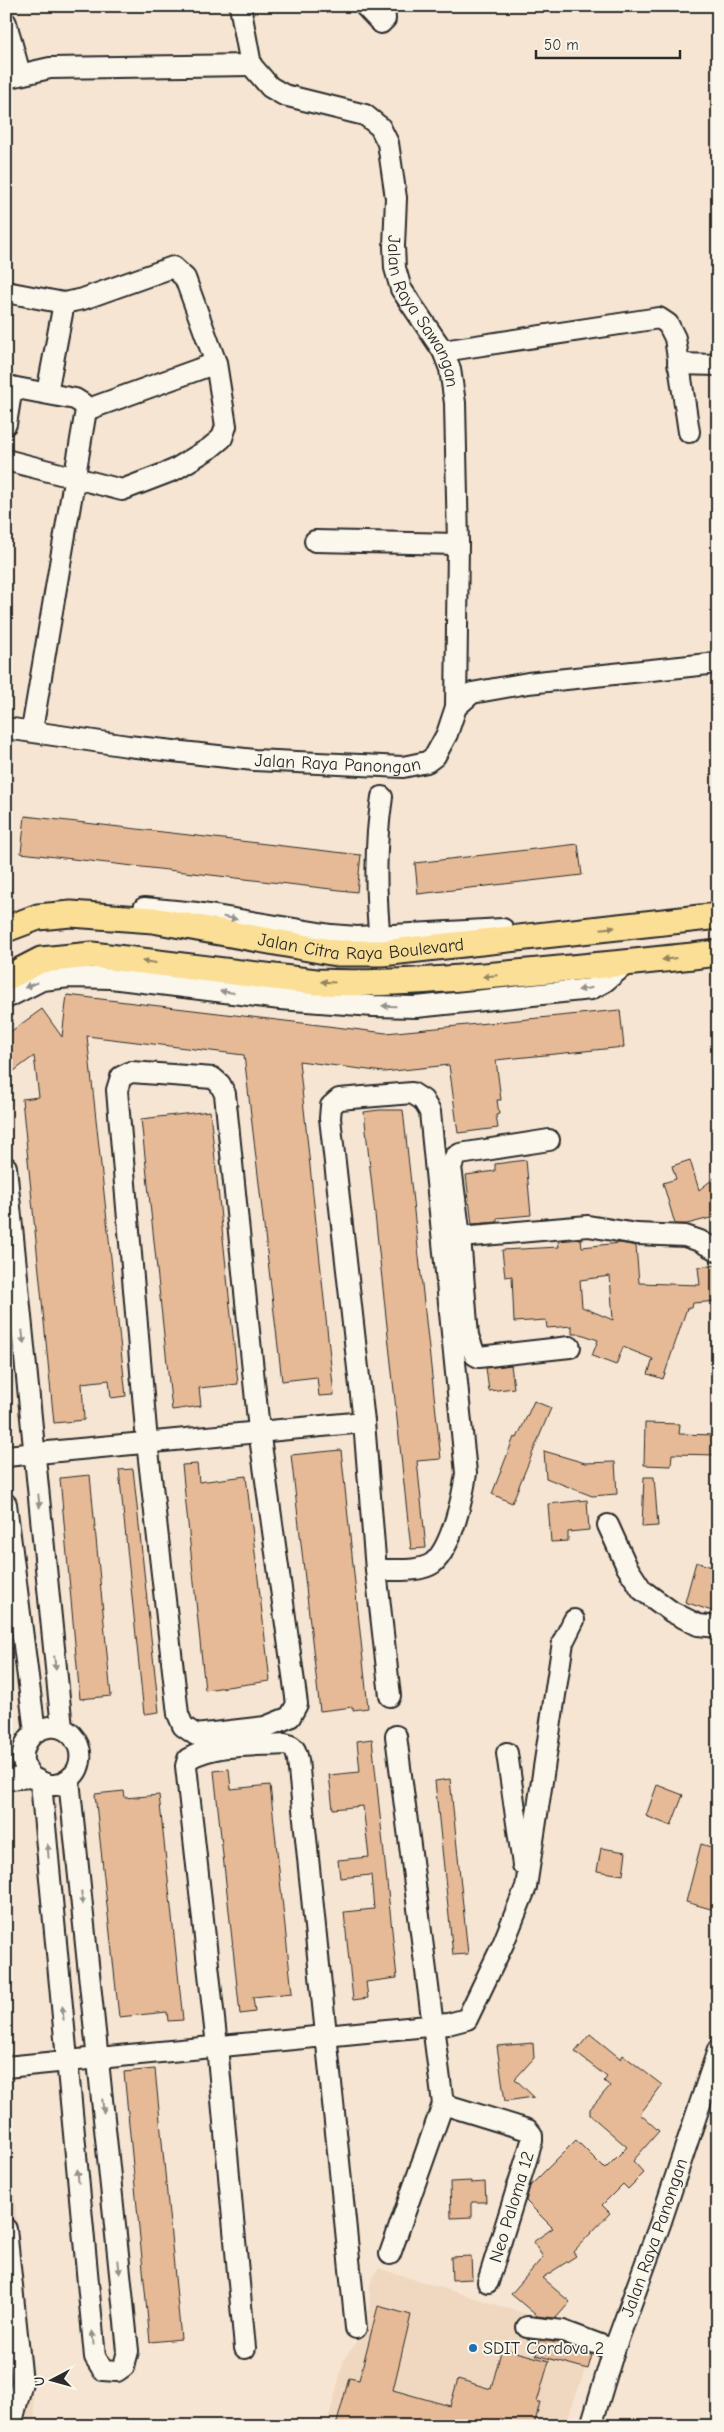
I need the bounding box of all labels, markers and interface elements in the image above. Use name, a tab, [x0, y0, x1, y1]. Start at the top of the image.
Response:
scale bar	[536, 28, 680, 60]
text: 50 m	[544, 36, 579, 54]
street label: Jalan Raya Sawangan	[383, 234, 463, 389]
street label: Jalan Raya Panongan	[254, 750, 423, 778]
one-way arrow	[223, 915, 239, 923]
one-way arrow	[600, 924, 616, 932]
street label: Jalan Citra Raya Boulevard	[256, 929, 465, 964]
one-way arrow	[661, 955, 677, 963]
one-way arrow	[141, 958, 157, 966]
one-way arrow	[482, 972, 498, 980]
one-way arrow	[320, 978, 336, 986]
one-way arrow	[24, 981, 38, 989]
one-way arrow	[577, 985, 593, 993]
one-way arrow	[219, 988, 235, 996]
one-way arrow	[380, 1002, 396, 1010]
one-way arrow	[19, 1329, 27, 1345]
one-way arrow	[35, 1493, 43, 1509]
one-way arrow	[51, 1655, 59, 1671]
one-way arrow	[43, 1843, 51, 1859]
one-way arrow	[78, 1891, 86, 1907]
one-way arrow	[59, 2005, 67, 2021]
one-way arrow	[99, 2098, 107, 2114]
street label: Neo Paloma 12	[485, 2149, 539, 2265]
street label: Jalan Raya Panongan	[617, 2155, 692, 2319]
one-way arrow	[74, 2168, 82, 2184]
one-way arrow	[115, 2260, 123, 2276]
one-way arrow	[89, 2329, 97, 2345]
place label: SDIT Cordova 2	[483, 2338, 604, 2359]
marker: SDIT Cordova 2	[467, 2342, 479, 2354]
north arrow	[28, 2354, 78, 2404]
text: U	[31, 2376, 49, 2387]

